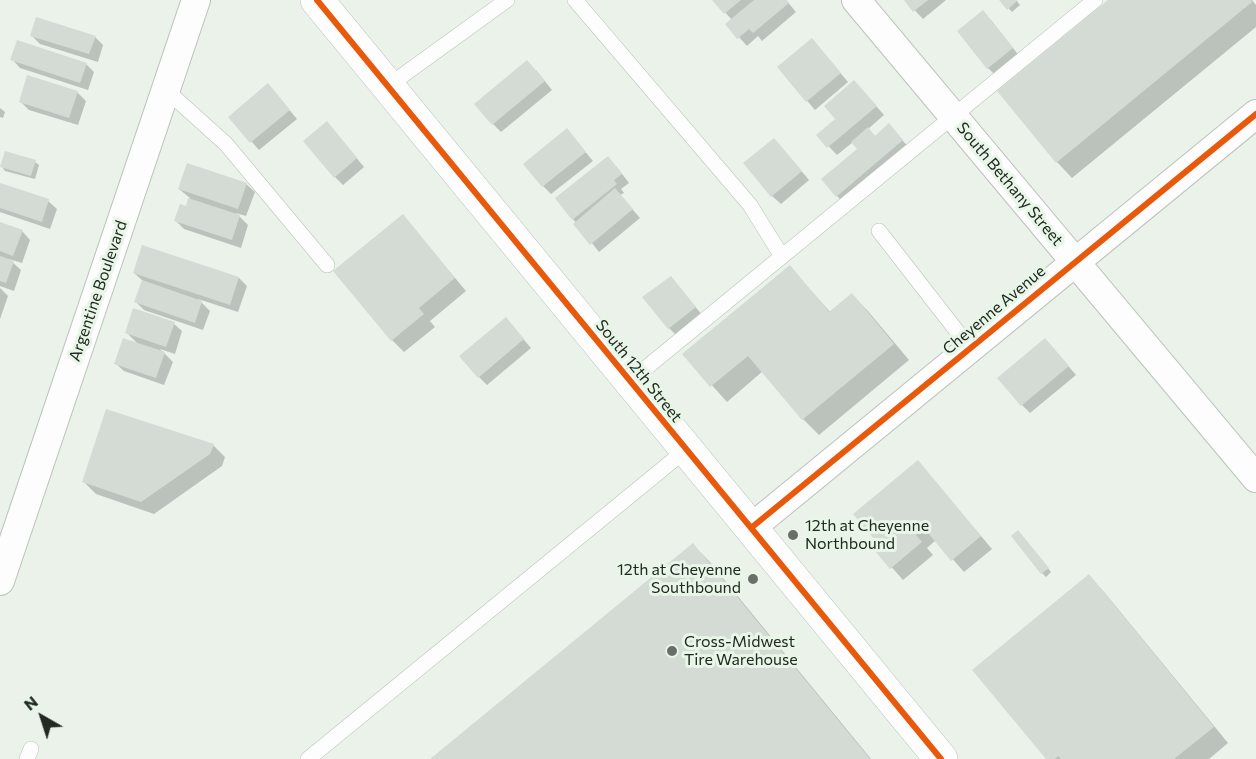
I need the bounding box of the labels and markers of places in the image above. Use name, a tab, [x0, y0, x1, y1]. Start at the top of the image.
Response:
place label: 12th at Cheyenne Northbound	[805, 516, 929, 554]
marker: 12th at Cheyenne Northbound	[786, 528, 800, 542]
place label: 12th at Cheyenne Southbound	[617, 560, 741, 598]
marker: 12th at Cheyenne Southbound	[746, 572, 760, 586]
place label: Cross-Midwest Tire Warehouse	[684, 632, 798, 670]
marker: Cross-Midwest Tire Warehouse	[665, 644, 679, 658]

